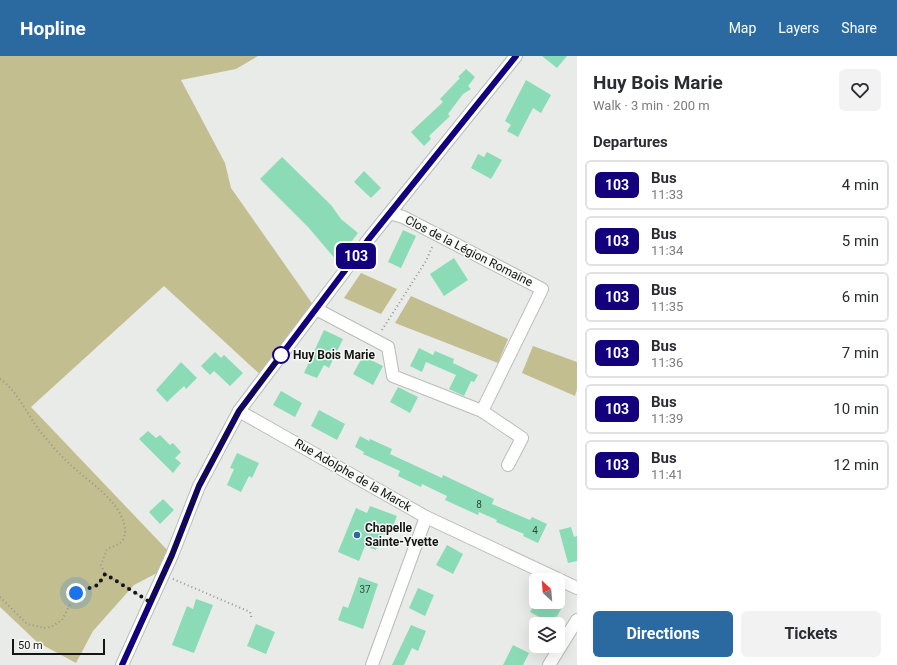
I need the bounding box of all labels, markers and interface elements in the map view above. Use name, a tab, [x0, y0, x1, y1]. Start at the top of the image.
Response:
text: Hopline	[20, 17, 86, 40]
text: Map	[729, 20, 756, 36]
text: Layers	[778, 20, 819, 36]
text: Share	[841, 20, 877, 36]
button: heart	[839, 69, 881, 111]
text: Huy Bois Marie	[593, 71, 723, 94]
text: Walk · 3 min · 200 m	[593, 98, 710, 113]
text: Departures	[593, 133, 668, 151]
text: Bus	[651, 169, 677, 187]
text: 4 min	[842, 176, 879, 194]
text: 103	[605, 177, 629, 193]
text: 11:33	[651, 187, 683, 202]
street label: Clos de la Légion Romaine	[403, 213, 535, 289]
text: Bus	[651, 225, 677, 243]
text: 5 min	[842, 232, 879, 250]
text: 103	[605, 233, 629, 249]
line badge: 103	[333, 243, 379, 269]
text: 11:34	[651, 243, 683, 258]
text: 103	[344, 248, 368, 264]
text: Bus	[651, 281, 677, 299]
text: 6 min	[842, 288, 879, 306]
text: 103	[605, 289, 629, 305]
text: 11:35	[651, 299, 683, 314]
text: Bus	[651, 337, 677, 355]
text: 7 min	[842, 344, 879, 362]
text: 103	[605, 345, 629, 361]
marker: Huy Bois Marie	[272, 346, 290, 364]
place label: Huy Bois Marie	[293, 348, 375, 362]
text: 11:36	[651, 355, 683, 370]
text: Bus	[651, 393, 677, 411]
text: 10 min	[833, 400, 879, 418]
text: 103	[605, 401, 629, 417]
text: 11:39	[651, 411, 683, 426]
street label: Rue Adolphe de la Marck	[292, 436, 415, 515]
text: Bus	[651, 449, 677, 467]
text: 12 min	[833, 456, 879, 474]
text: 103	[605, 457, 629, 473]
text: 11:41	[651, 467, 683, 482]
house number: 8	[476, 499, 482, 510]
place label: Chapelle Sainte-Yvette	[365, 521, 439, 549]
house number: 4	[532, 525, 538, 536]
marker: Chapelle Sainte-Yvette	[352, 530, 362, 540]
north arrow	[529, 573, 565, 609]
map controls	[529, 573, 565, 653]
your location	[66, 583, 86, 603]
house number: 37	[359, 584, 371, 595]
button: Directions	[593, 611, 733, 657]
button: Tickets	[741, 611, 881, 657]
button: layers	[529, 617, 565, 653]
scale bar	[12, 637, 105, 656]
text: 50 m	[18, 639, 43, 652]

